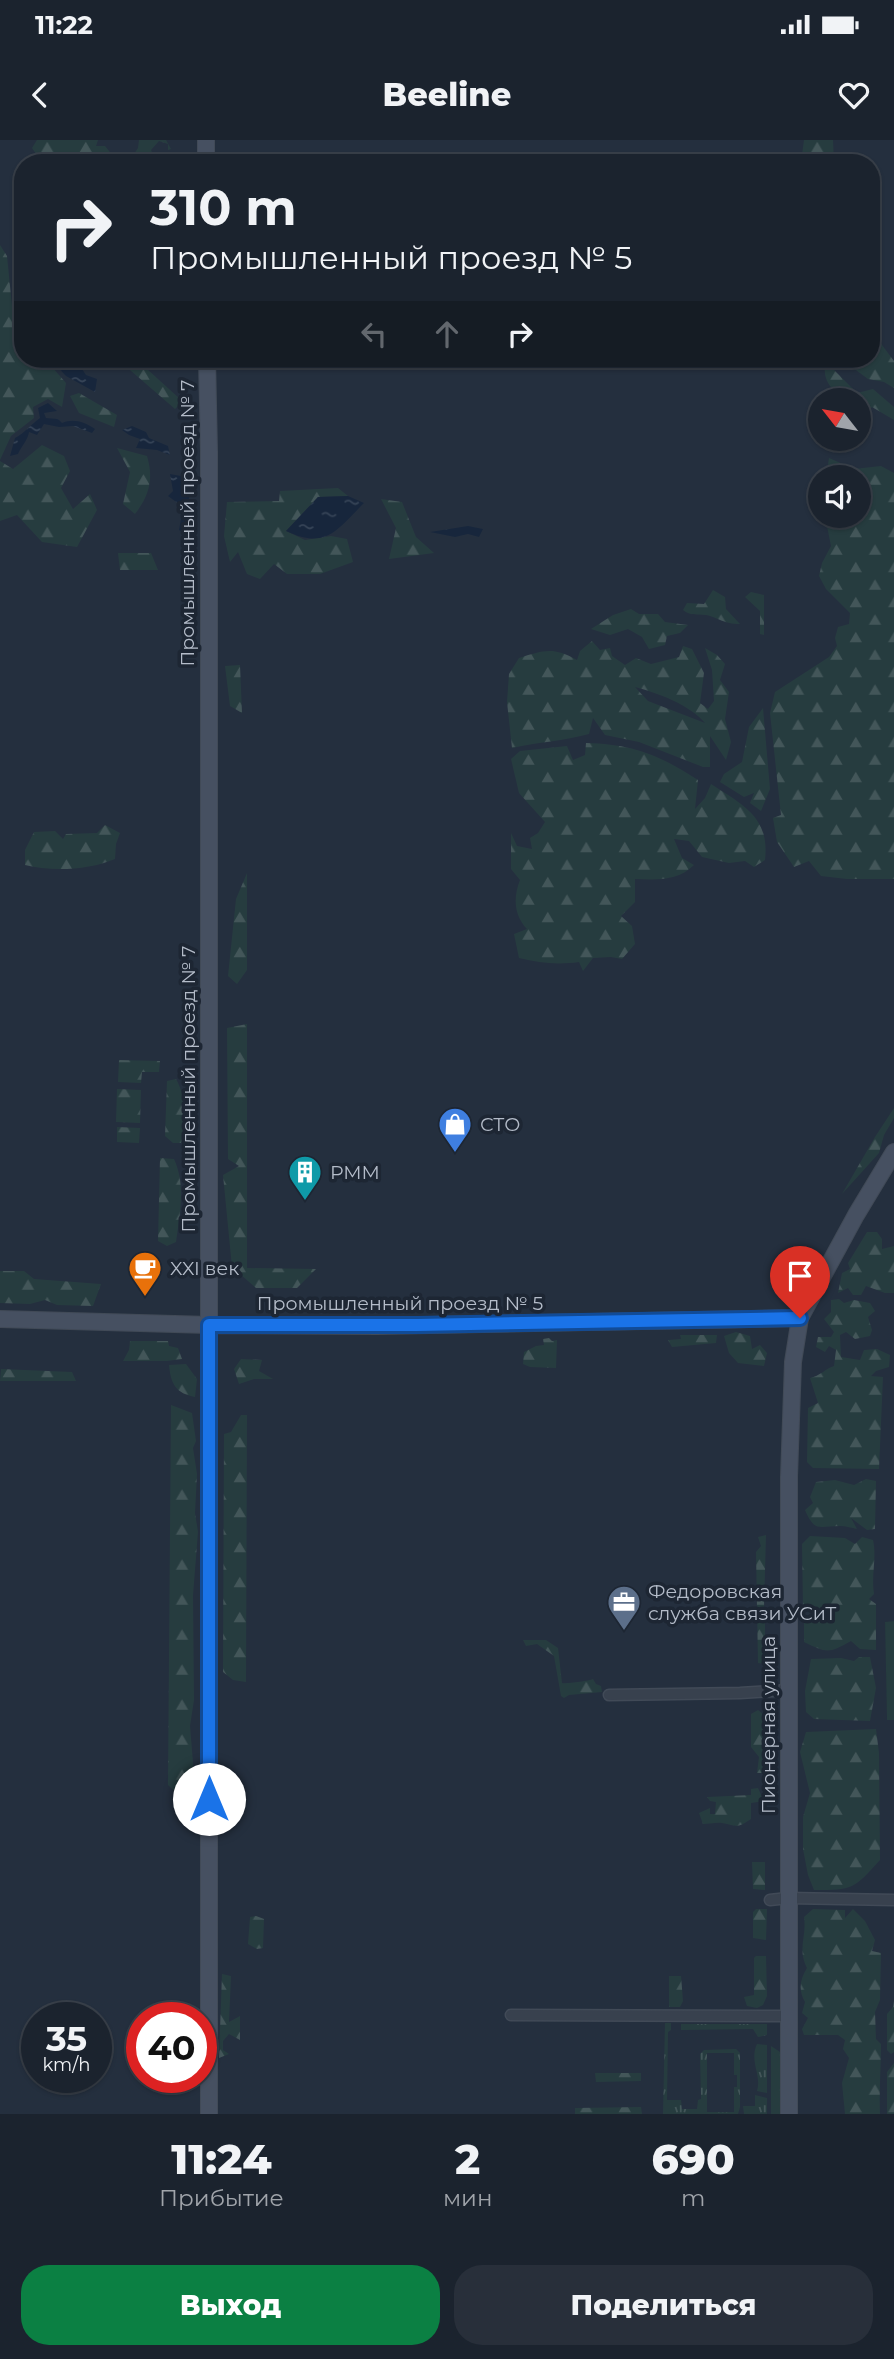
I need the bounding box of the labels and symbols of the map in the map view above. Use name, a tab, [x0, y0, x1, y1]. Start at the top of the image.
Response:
street label: Промышленный проезд № 7	[176, 380, 199, 666]
north arrow	[808, 388, 872, 452]
street label: Промышленный проезд № 7	[177, 946, 200, 1232]
shop icon: СТО	[436, 1105, 474, 1154]
place label: СТО	[480, 1113, 520, 1136]
building icon: РММ	[286, 1153, 324, 1202]
place label: РММ	[330, 1161, 380, 1184]
pin	[770, 1246, 830, 1318]
cafe icon: XXI век	[126, 1249, 164, 1298]
place label: XXI век	[170, 1257, 239, 1280]
street label: Промышленный проезд № 5	[257, 1292, 543, 1315]
place label: Федоровская служба связи УСиТ	[648, 1580, 837, 1625]
office icon: Федоровская служба связи УСиТ	[605, 1583, 643, 1632]
street label: Пионерная улица	[757, 1636, 780, 1814]
position arrow	[172, 1762, 246, 1836]
speed limit sign: 40	[126, 2002, 217, 2093]

